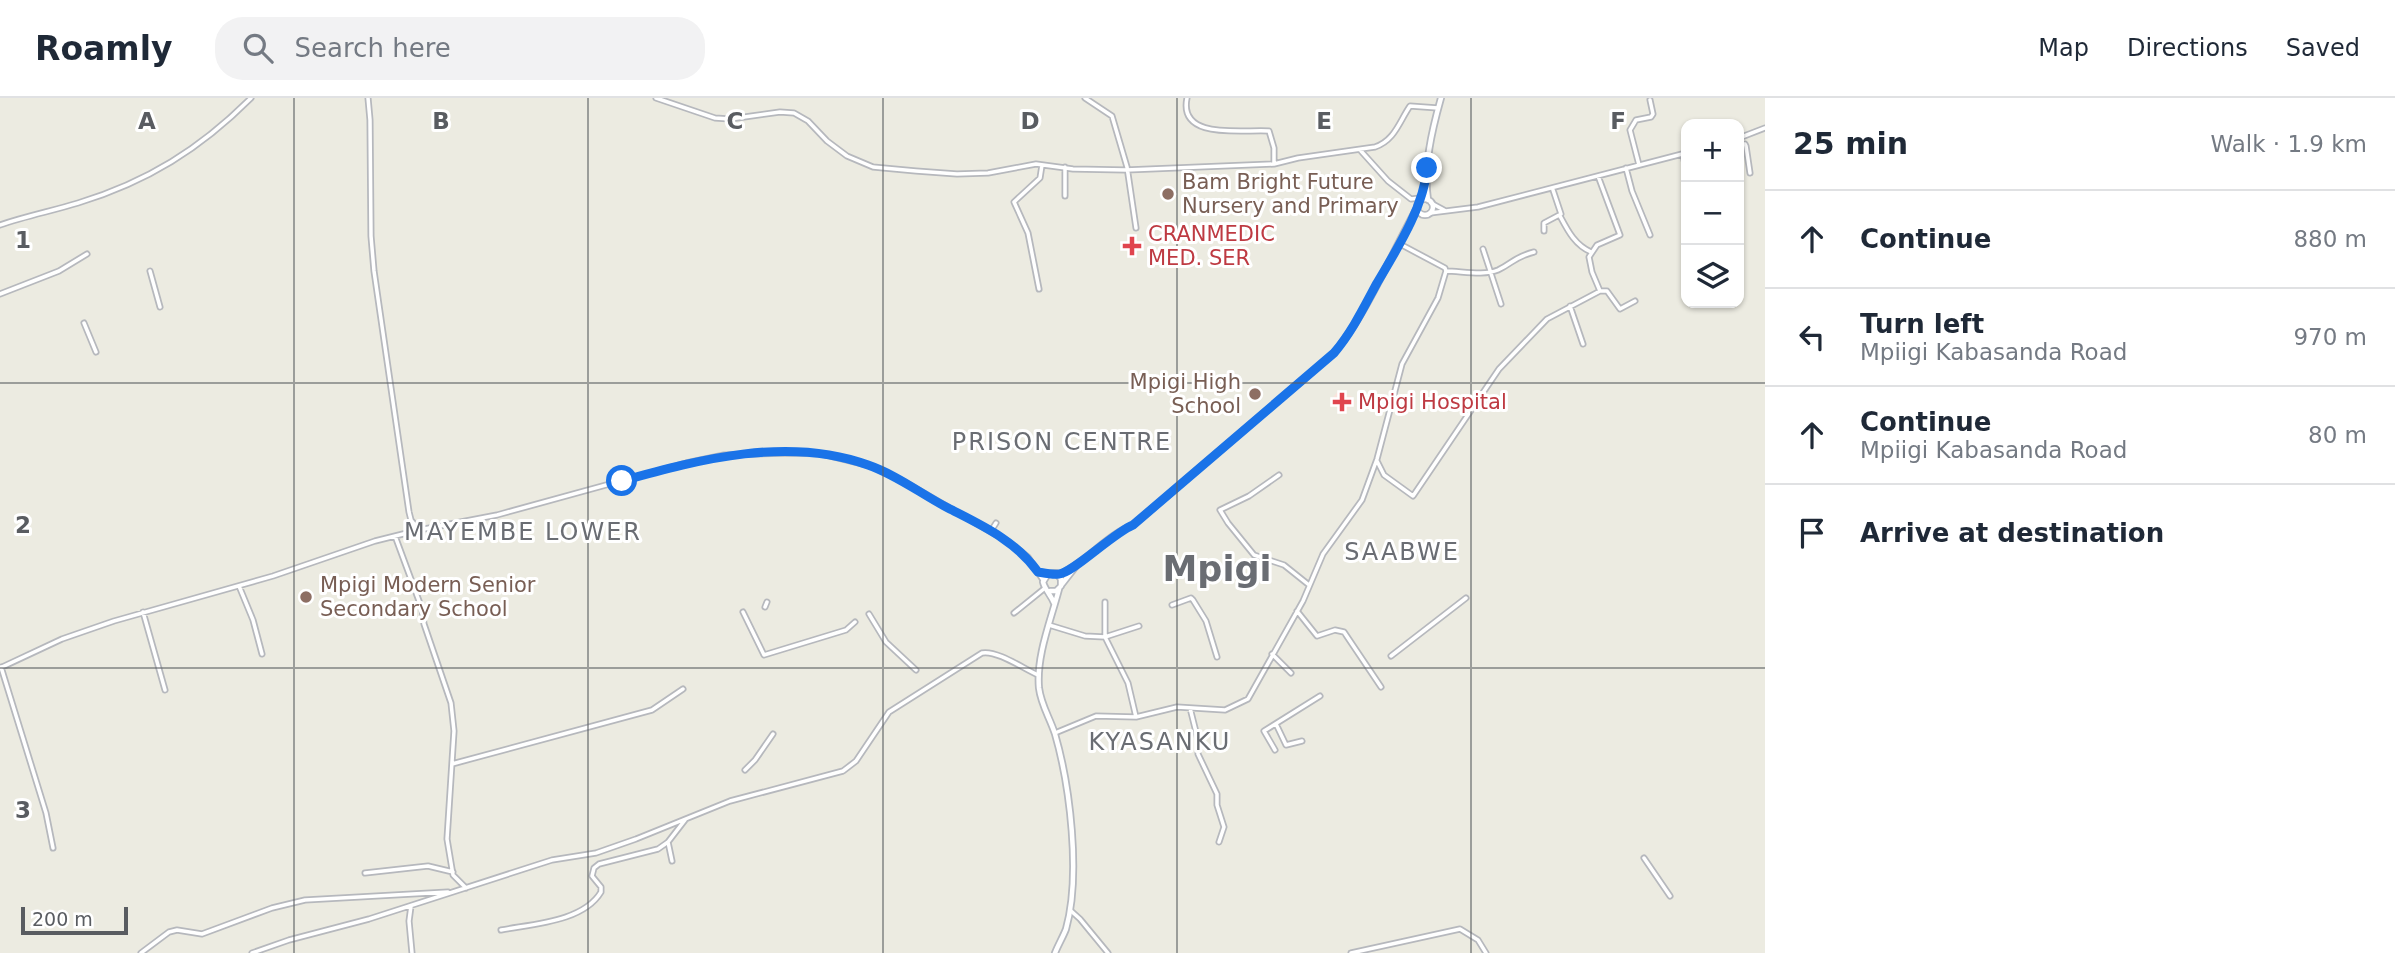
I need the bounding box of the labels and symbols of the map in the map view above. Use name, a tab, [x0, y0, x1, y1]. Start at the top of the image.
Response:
text: A	[138, 108, 156, 134]
text: B	[432, 108, 450, 134]
text: C	[727, 108, 743, 134]
text: D	[1020, 108, 1040, 134]
text: E	[1316, 108, 1332, 134]
text: F	[1610, 108, 1626, 134]
route end	[1411, 152, 1442, 183]
place label: Bam Bright Future Nursery and Primary	[1182, 170, 1399, 218]
marker: Bam Bright Future Nursery and Primary	[1160, 186, 1176, 202]
place label: CRANMEDIC MED. SER	[1148, 222, 1275, 270]
text: 1	[15, 227, 31, 253]
marker: CRANMEDIC MED. SER	[1122, 236, 1142, 256]
place label: Mpigi High School	[1130, 370, 1241, 418]
marker: Mpigi High School	[1247, 386, 1263, 402]
place label: Mpigi Hospital	[1358, 390, 1507, 414]
marker: Mpigi Hospital	[1332, 392, 1352, 412]
district label: PRISON CENTRE	[952, 428, 1172, 456]
route start	[606, 465, 637, 496]
text: 2	[15, 512, 31, 538]
district label: MAYEMBE LOWER	[404, 518, 642, 546]
district label: SAABWE	[1344, 538, 1460, 566]
district label: Mpigi	[1163, 549, 1271, 589]
place label: Mpigi Modern Senior Secondary School	[320, 573, 536, 621]
marker: Mpigi Modern Senior Secondary School	[298, 589, 314, 605]
district label: KYASANKU	[1089, 728, 1231, 756]
text: 3	[15, 797, 31, 823]
scale bar	[21, 904, 128, 936]

